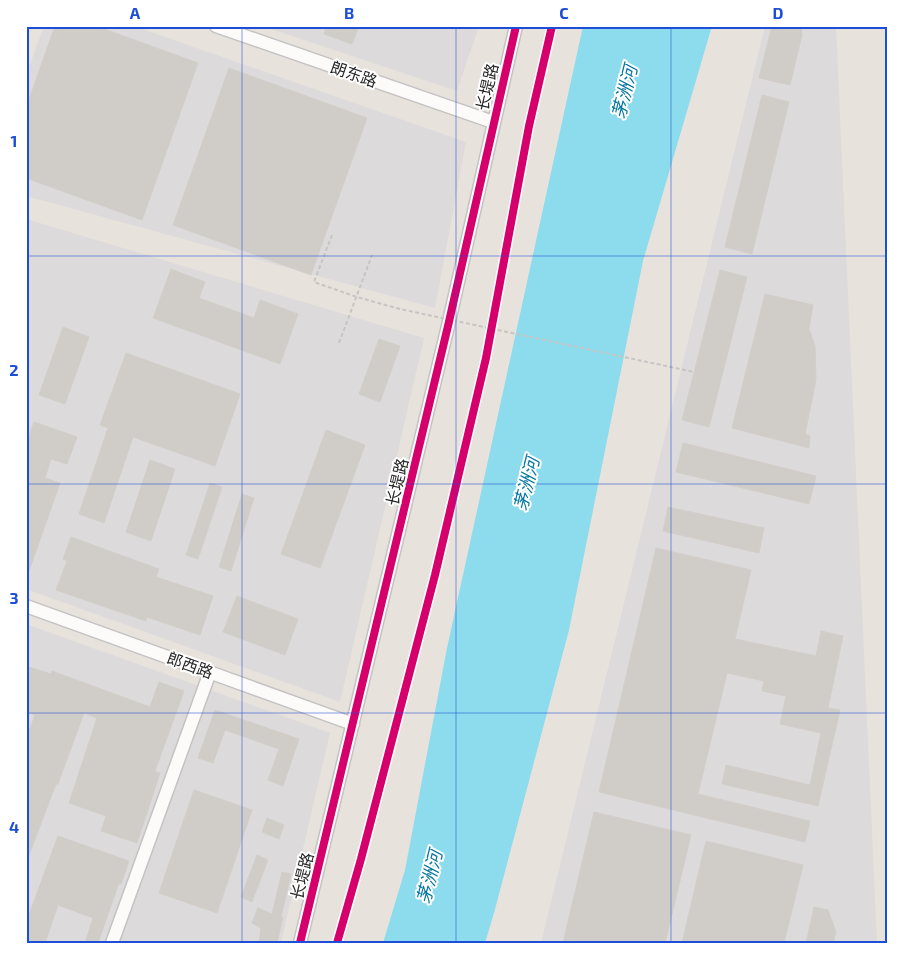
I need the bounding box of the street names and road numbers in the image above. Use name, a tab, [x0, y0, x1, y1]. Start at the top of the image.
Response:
street label: 朗东路	[328, 57, 380, 90]
street label: 长堤路	[472, 61, 501, 112]
street label: 长堤路	[382, 456, 411, 507]
street label: 郎西路	[164, 647, 216, 682]
street label: 长堤路	[286, 850, 317, 901]

